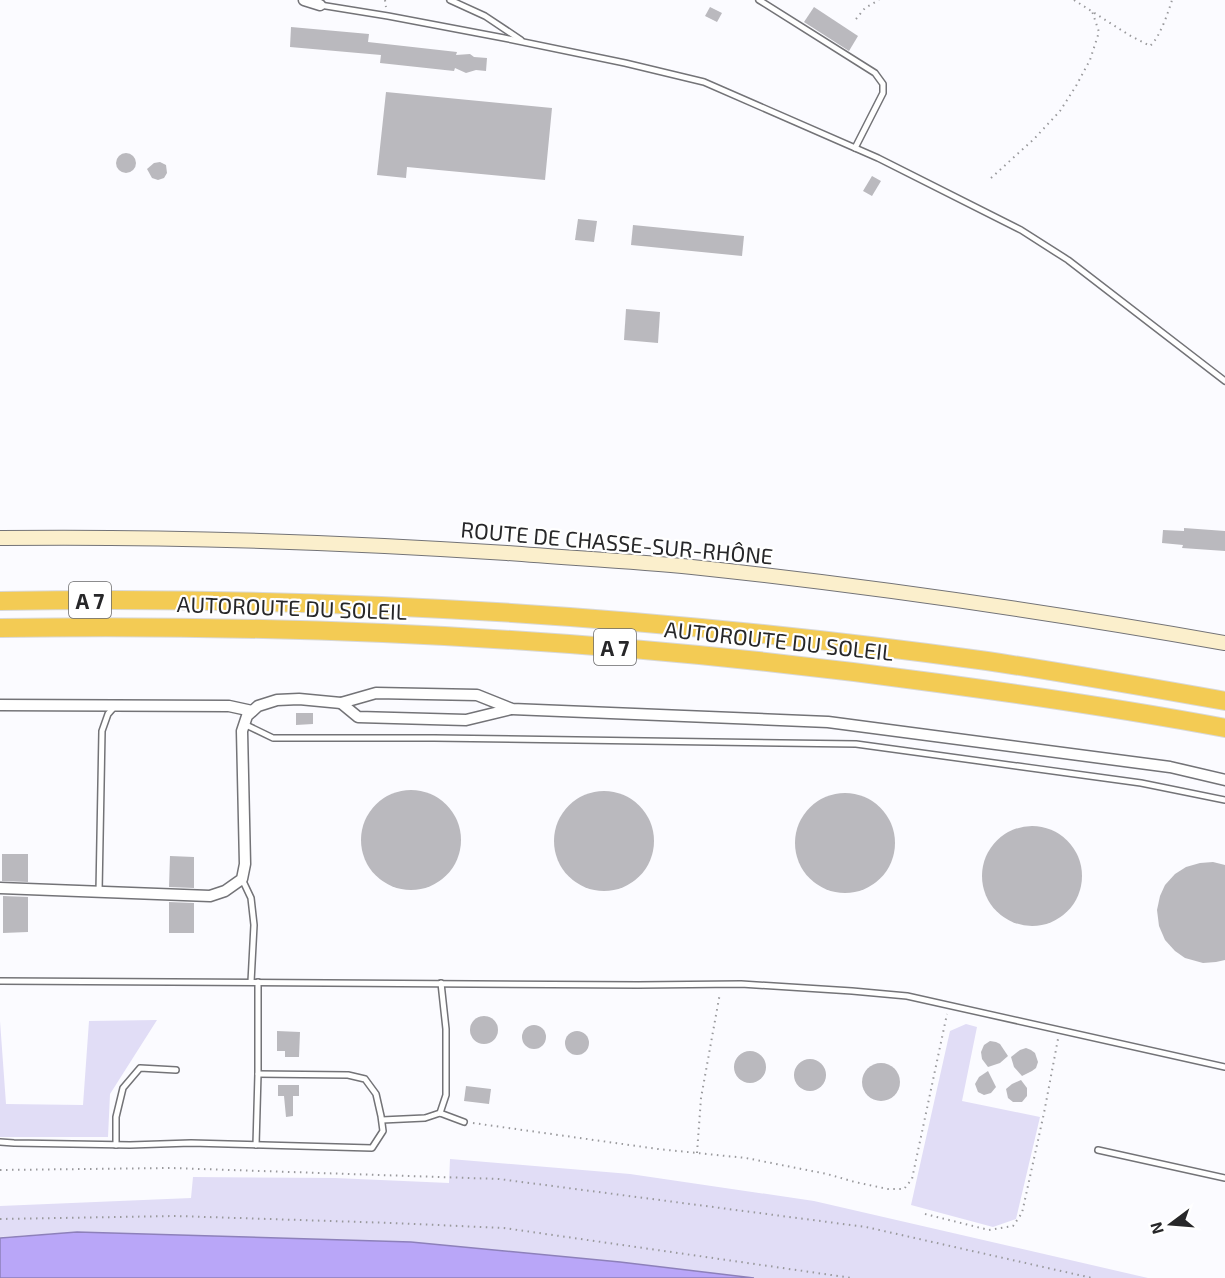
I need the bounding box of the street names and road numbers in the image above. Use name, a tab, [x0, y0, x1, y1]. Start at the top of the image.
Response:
street label: ROUTE DE CHASSE-SUR-RHÔNE	[460, 515, 774, 569]
road number: A 7	[69, 582, 111, 618]
street label: AUTOROUTE DU SOLEIL	[176, 590, 408, 624]
street label: AUTOROUTE DU SOLEIL	[663, 615, 895, 665]
road number: A 7	[594, 629, 636, 665]

